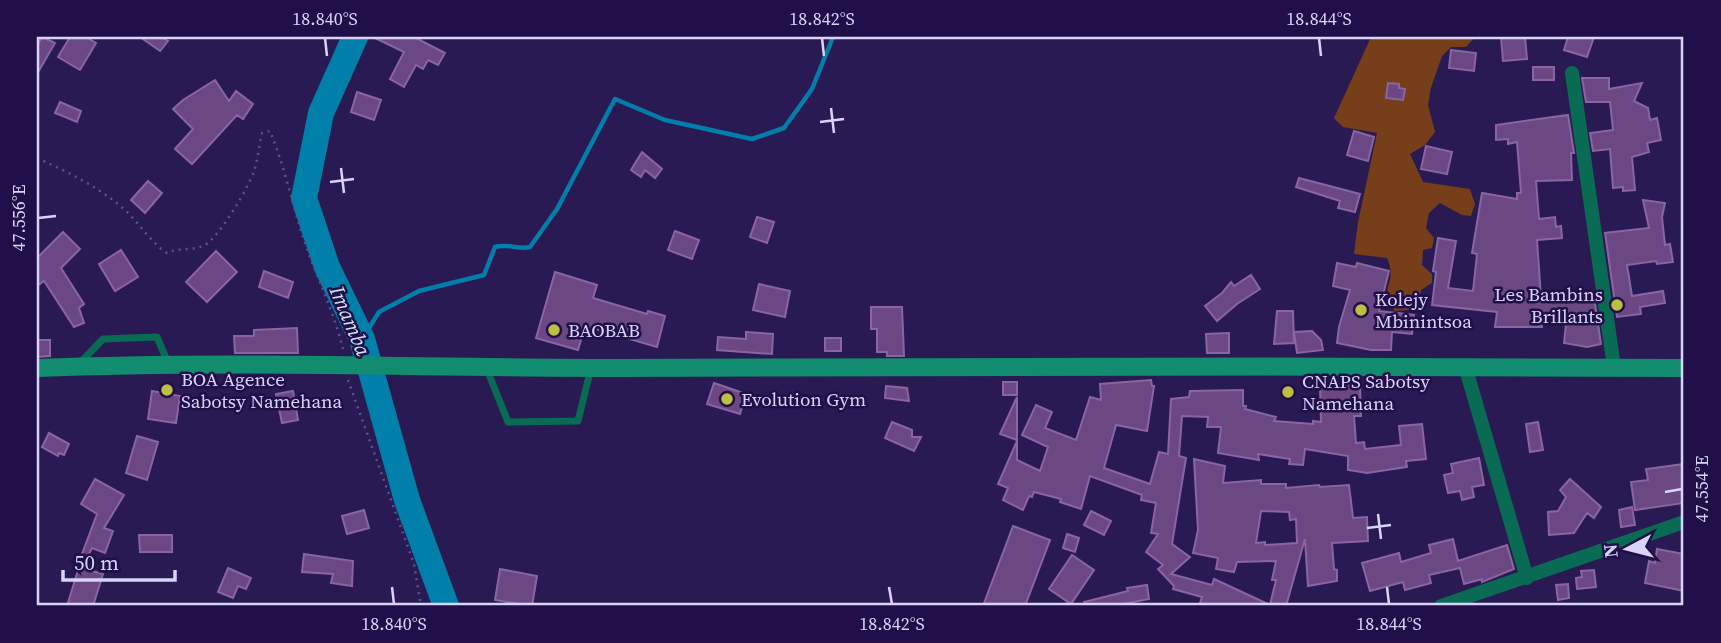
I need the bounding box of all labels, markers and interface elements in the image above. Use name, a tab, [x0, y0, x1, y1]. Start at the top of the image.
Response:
text: 18.840°S	[292, 6, 358, 31]
text: 18.842°S	[789, 6, 855, 31]
text: 18.844°S	[1286, 6, 1352, 31]
text: 47.556°E	[6, 184, 31, 252]
water label: Imamba	[322, 280, 378, 360]
place label: Les Bambins Brillants	[1494, 281, 1603, 329]
place label: Kolejy Mbinintsoa	[1375, 286, 1472, 334]
marker: Les Bambins Brillants	[1609, 297, 1625, 313]
marker: Kolejy Mbinintsoa	[1353, 302, 1369, 318]
place label: BAOBAB	[568, 317, 640, 343]
marker: BAOBAB	[546, 322, 562, 338]
place label: BOA Agence Sabotsy Namehana	[181, 366, 343, 414]
place label: CNAPS Sabotsy Namehana	[1302, 368, 1430, 416]
marker: BOA Agence Sabotsy Namehana	[159, 382, 175, 398]
marker: CNAPS Sabotsy Namehana	[1280, 384, 1296, 400]
place label: Evolution Gym	[741, 386, 866, 412]
marker: Evolution Gym	[719, 391, 735, 407]
text: 47.554°E	[1689, 455, 1714, 523]
north arrow	[1592, 514, 1662, 584]
scale bar	[63, 538, 175, 582]
text: N	[1596, 542, 1624, 560]
text: 50 m	[74, 548, 119, 577]
text: 18.840°S	[361, 611, 427, 636]
text: 18.842°S	[859, 611, 925, 636]
text: 18.844°S	[1356, 611, 1422, 636]

